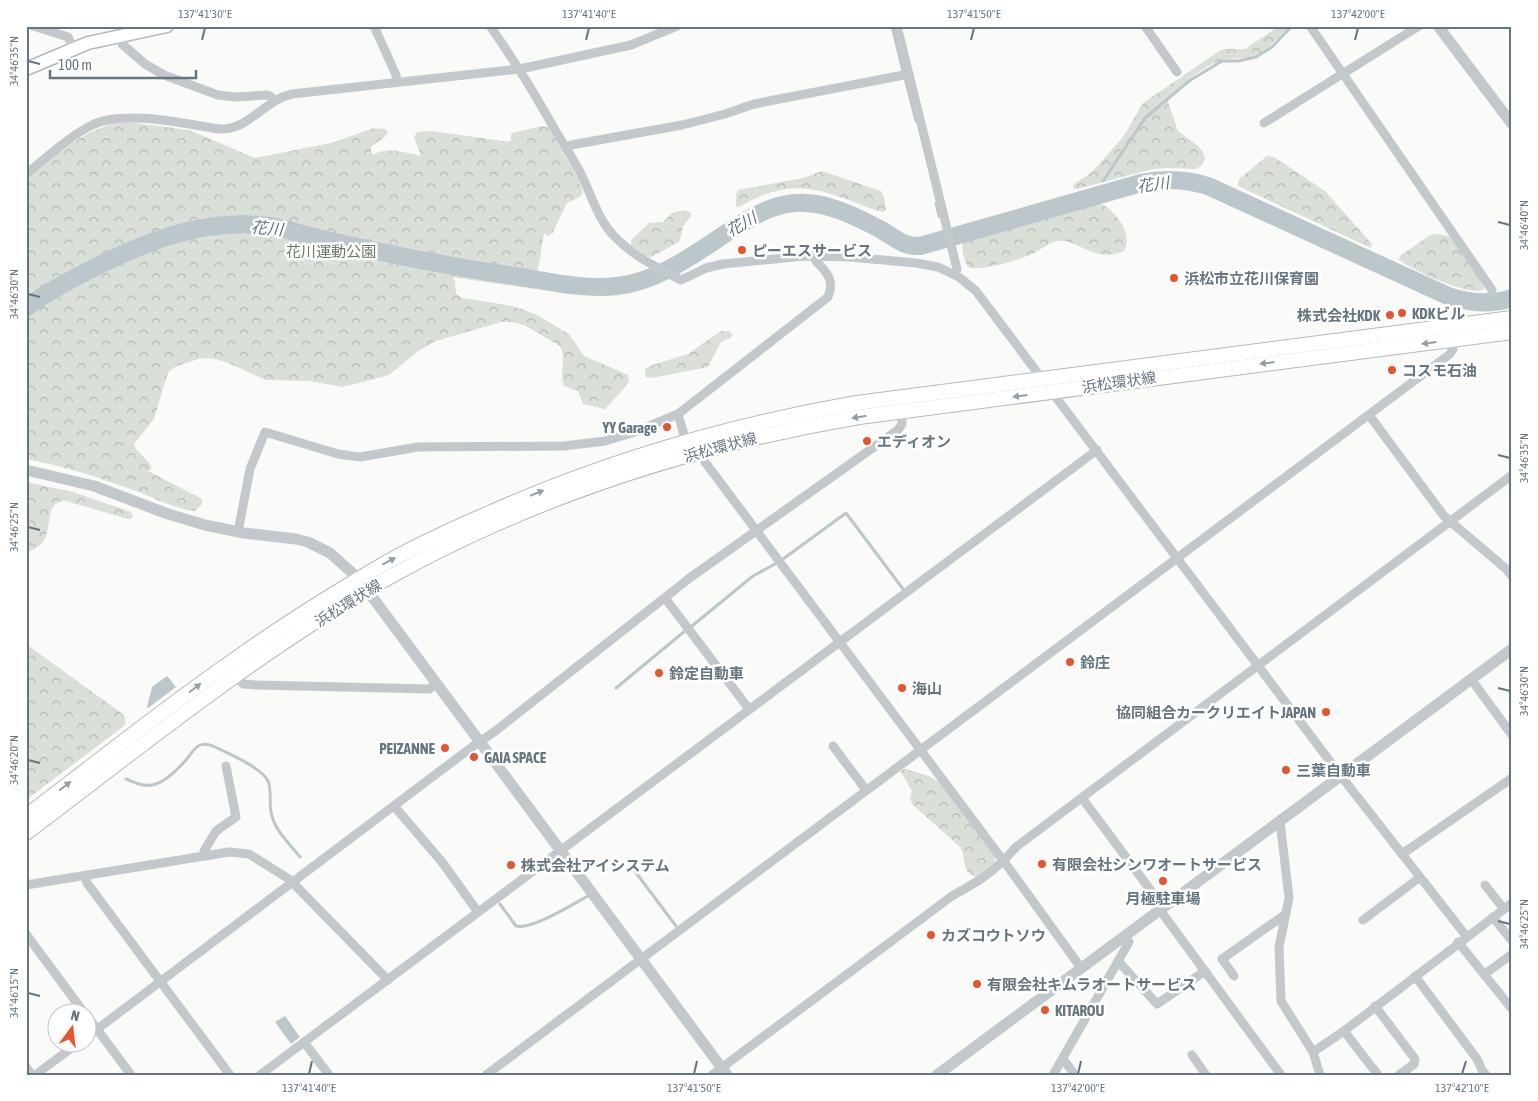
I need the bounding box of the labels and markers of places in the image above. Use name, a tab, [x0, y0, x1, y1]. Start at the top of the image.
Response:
place label: ピーエスサービス	[752, 242, 872, 259]
marker: ピーエスサービス	[736, 244, 748, 256]
place label: 浜松市立花川保育園	[1184, 270, 1319, 287]
marker: 浜松市立花川保育園	[1168, 272, 1180, 284]
place label: KDKビル	[1412, 305, 1465, 322]
place label: 株式会社KDK	[1297, 307, 1381, 324]
marker: KDKビル	[1396, 307, 1408, 319]
marker: 株式会社KDK	[1384, 309, 1396, 321]
place label: コスモ石油	[1402, 362, 1477, 379]
marker: コスモ石油	[1386, 364, 1398, 376]
place label: YY Garage	[602, 419, 657, 436]
marker: YY Garage	[661, 421, 673, 433]
place label: エディオン	[877, 433, 951, 450]
marker: エディオン	[861, 435, 873, 447]
place label: 鈴庄	[1080, 654, 1110, 671]
marker: 鈴庄	[1064, 656, 1076, 668]
place label: 鈴定自動車	[669, 665, 744, 682]
marker: 鈴定自動車	[653, 667, 665, 679]
place label: 海山	[912, 680, 942, 697]
marker: 海山	[896, 682, 908, 694]
place label: 協同組合カークリエイトJAPAN	[1116, 704, 1316, 721]
marker: 協同組合カークリエイトJAPAN	[1320, 706, 1332, 718]
place label: PEIZANNE	[379, 740, 436, 757]
marker: PEIZANNE	[439, 742, 451, 754]
place label: GAIA SPACE	[484, 749, 547, 766]
marker: GAIA SPACE	[468, 751, 480, 763]
place label: 三葉自動車	[1296, 762, 1371, 779]
marker: 三葉自動車	[1280, 764, 1292, 776]
place label: 有限会社シンワオートサービス	[1052, 856, 1262, 873]
place label: 株式会社アイシステム	[521, 857, 670, 874]
marker: 有限会社シンワオートサービス	[1036, 858, 1048, 870]
marker: 株式会社アイシステム	[505, 859, 517, 871]
marker: 月極駐車場	[1157, 875, 1169, 887]
place label: 月極駐車場	[1125, 890, 1201, 907]
place label: カズコウトソウ	[941, 927, 1045, 944]
marker: カズコウトソウ	[925, 929, 937, 941]
place label: 有限会社キムラオートサービス	[987, 976, 1196, 993]
marker: 有限会社キムラオートサービス	[971, 978, 983, 990]
place label: KITAROU	[1055, 1002, 1105, 1019]
marker: KITAROU	[1039, 1004, 1051, 1016]

